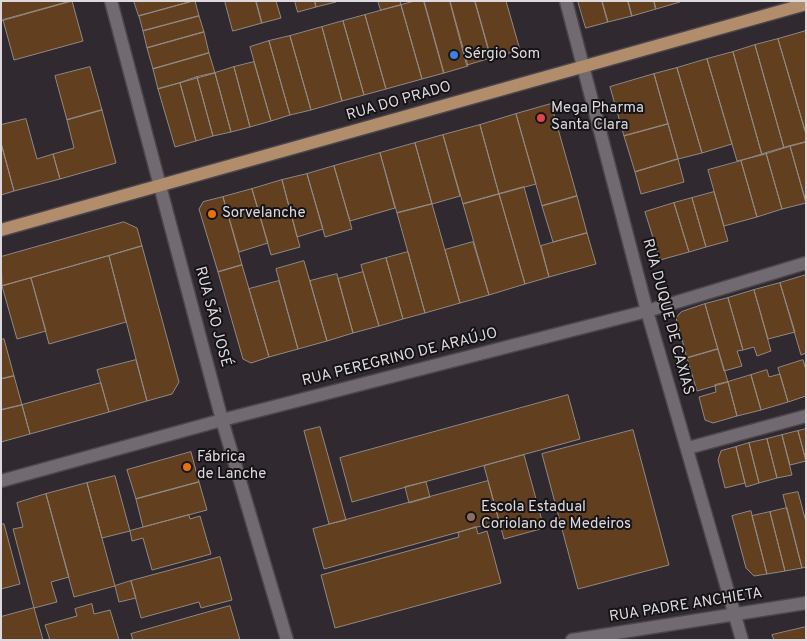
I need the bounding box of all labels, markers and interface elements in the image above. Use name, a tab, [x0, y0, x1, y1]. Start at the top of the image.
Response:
place label: Sérgio Som	[464, 46, 540, 64]
marker: Sérgio Som	[448, 49, 460, 61]
street label: RUA DO PRADO	[345, 78, 453, 126]
place label: Mega Pharma Santa Clara	[551, 100, 644, 135]
marker: Mega Pharma Santa Clara	[535, 112, 547, 124]
place label: Sorvelanche	[222, 205, 306, 223]
marker: Sorvelanche	[206, 208, 218, 220]
street label: RUA DUQUE DE CAXIAS	[637, 237, 697, 397]
street label: RUA SÃO JOSÉ	[190, 265, 234, 369]
street label: RUA PEREGRINO DE ARAÚJO	[300, 325, 500, 391]
place label: Fábrica de Lanche	[197, 449, 266, 484]
marker: Fábrica de Lanche	[181, 461, 193, 473]
place label: Escola Estadual Coriolano de Medeiros	[481, 499, 631, 534]
marker: Escola Estadual Coriolano de Medeiros	[465, 511, 477, 523]
street label: RUA PADRE ANCHIETA	[608, 585, 764, 627]

